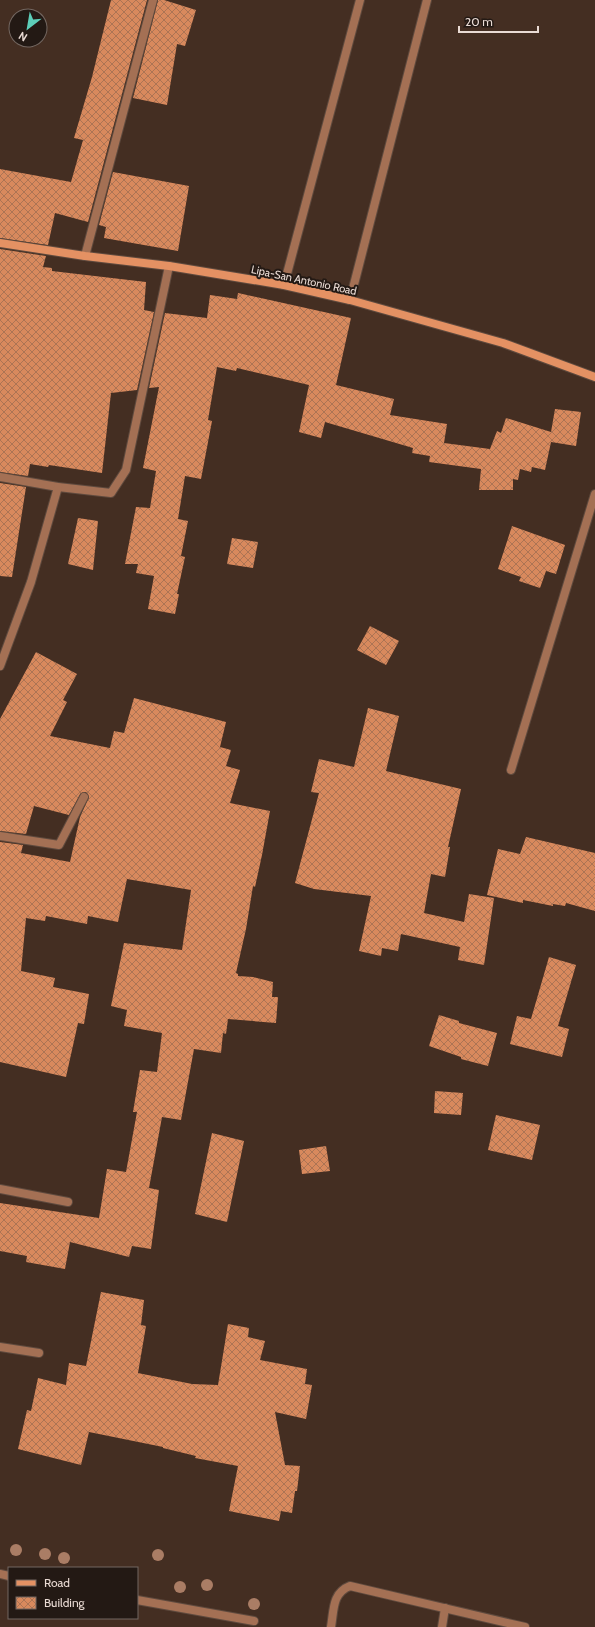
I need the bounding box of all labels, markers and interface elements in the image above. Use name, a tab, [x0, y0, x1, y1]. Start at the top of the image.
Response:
north arrow	[8, 8, 48, 48]
scale bar	[459, 8, 538, 34]
text: 20 m	[465, 14, 493, 29]
text: N	[16, 29, 30, 45]
street label: Lipa-San Antonio Road	[250, 262, 358, 298]
legend	[8, 1567, 138, 1619]
text: Road	[44, 1575, 70, 1590]
text: Building	[44, 1595, 86, 1610]

